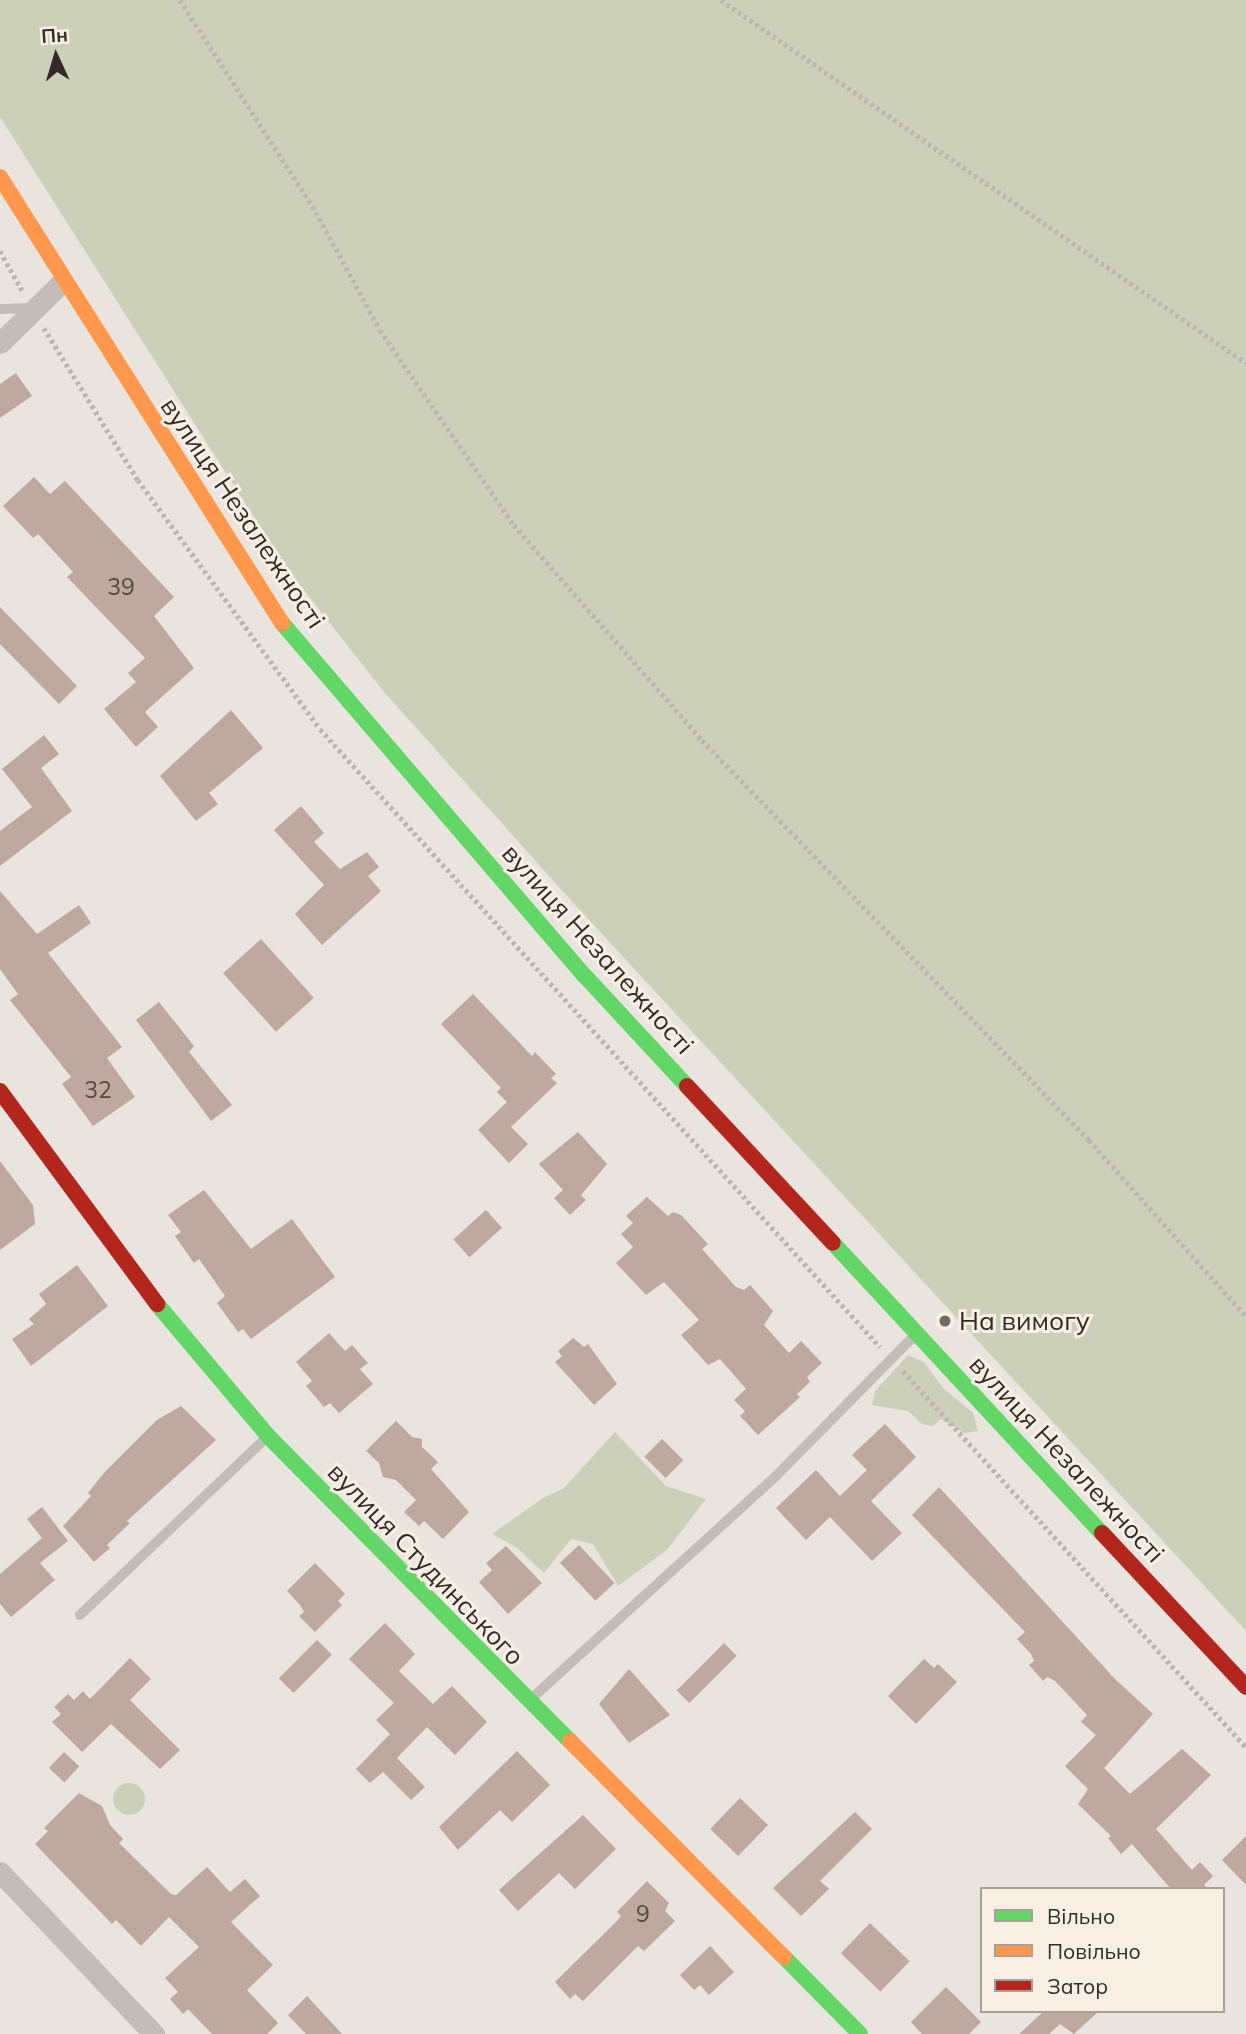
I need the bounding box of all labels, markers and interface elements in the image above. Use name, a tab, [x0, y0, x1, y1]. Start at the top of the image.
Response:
north arrow	[21, 21, 91, 91]
text: Пн	[41, 22, 69, 48]
street label: вулиця Незалежності	[154, 392, 332, 634]
house number: 39	[107, 573, 135, 601]
street label: вулиця Незалежності	[496, 838, 700, 1060]
house number: 32	[84, 1076, 112, 1104]
place label: На вимогу	[959, 1305, 1090, 1337]
marker: На вимогу	[937, 1313, 953, 1329]
street label: вулиця Незалежності	[963, 1349, 1171, 1569]
street label: вулиця Студинського	[321, 1456, 531, 1672]
legend	[980, 1887, 1225, 2013]
house number: 9	[636, 1900, 650, 1928]
text: Вільно	[1047, 1903, 1115, 1929]
text: Повільно	[1047, 1938, 1141, 1964]
text: Затор	[1047, 1973, 1108, 1999]

